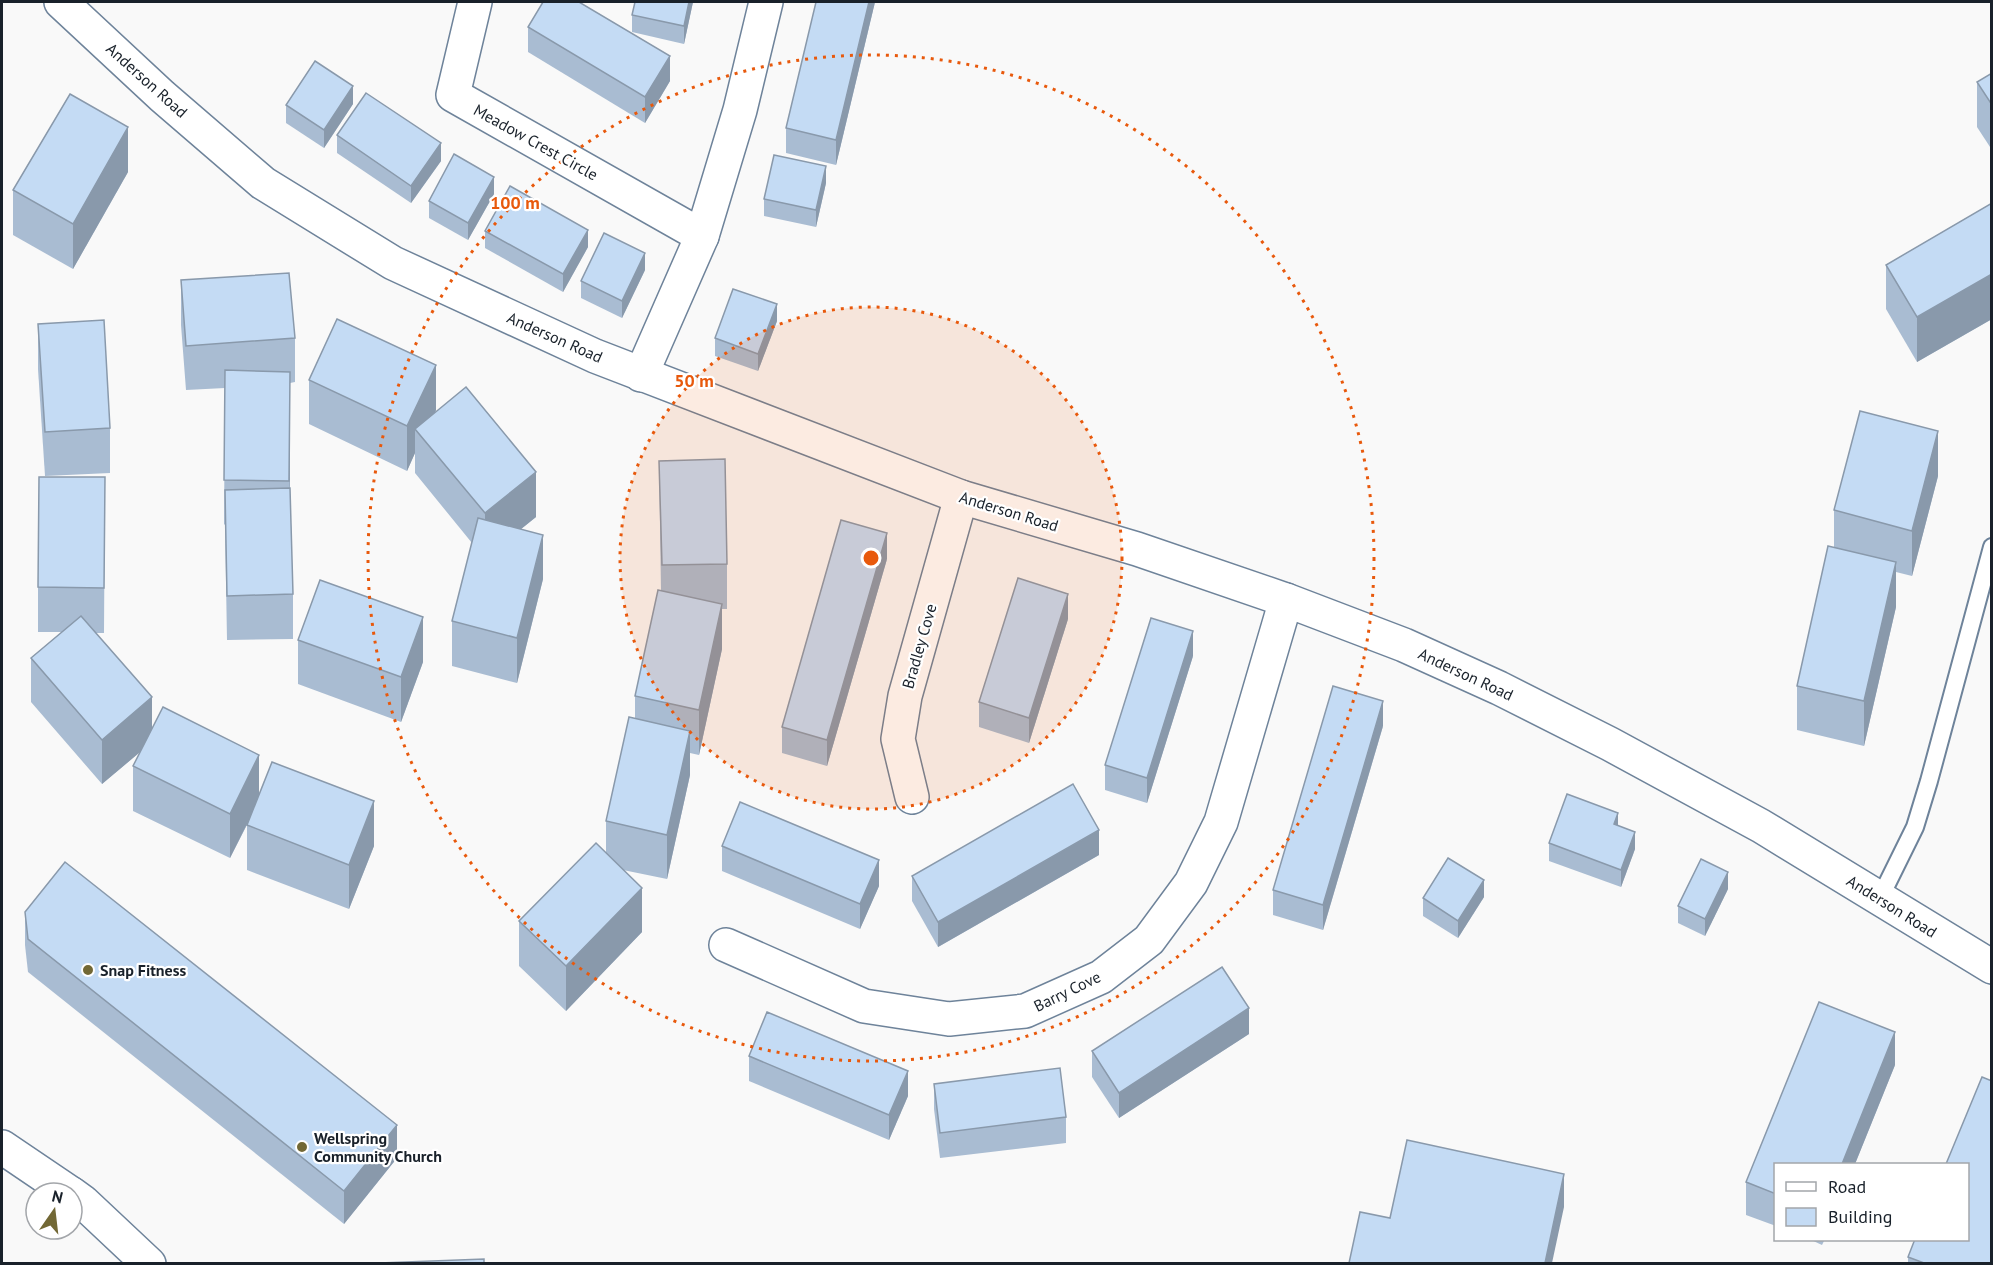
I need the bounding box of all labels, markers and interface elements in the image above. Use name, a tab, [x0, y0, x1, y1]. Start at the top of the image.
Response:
street label: Anderson Road	[102, 38, 192, 122]
street label: Meadow Crest Circle	[470, 100, 602, 184]
text: 100 m	[490, 191, 540, 214]
street label: Anderson Road	[504, 307, 606, 367]
text: 50 m	[674, 369, 714, 392]
street label: Anderson Road	[957, 486, 1061, 536]
centre of rings	[861, 548, 881, 568]
street label: Bradley Cove	[897, 601, 941, 691]
street label: Anderson Road	[1415, 643, 1517, 705]
street label: Anderson Road	[1843, 870, 1941, 942]
place label: Snap Fitness	[100, 960, 186, 980]
marker: Snap Fitness	[81, 963, 95, 977]
street label: Barry Cove	[1030, 966, 1104, 1016]
place label: Wellspring Community Church	[314, 1128, 442, 1166]
marker: Wellspring Community Church	[295, 1140, 309, 1154]
legend	[1774, 1163, 1969, 1241]
text: Road	[1828, 1175, 1866, 1198]
north arrow	[24, 1181, 84, 1241]
text: N	[50, 1185, 65, 1207]
text: Building	[1828, 1205, 1892, 1228]

